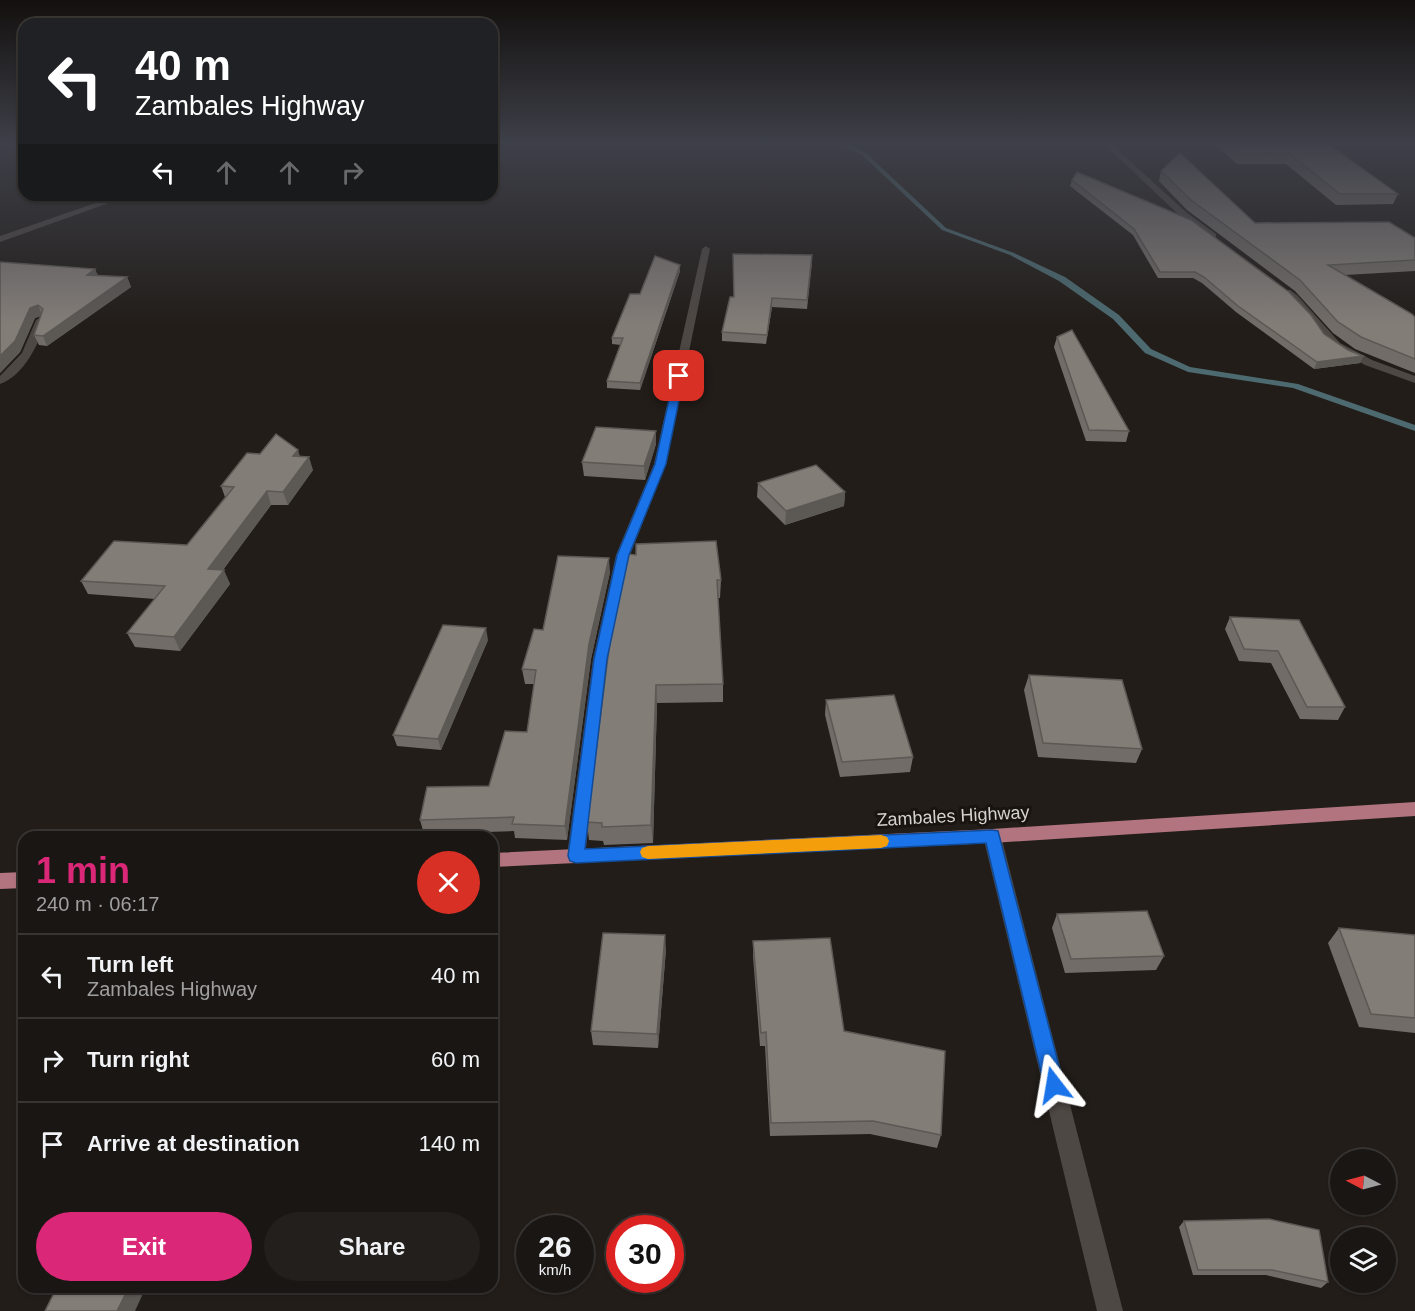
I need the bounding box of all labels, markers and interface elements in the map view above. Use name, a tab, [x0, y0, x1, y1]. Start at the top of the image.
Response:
icon: left	[36, 42, 114, 120]
text: 40 m	[135, 42, 231, 89]
text: Zambales Highway	[135, 91, 365, 121]
icon: left	[147, 156, 180, 189]
icon: ahead	[210, 156, 243, 189]
icon: ahead	[273, 156, 306, 189]
icon: right	[336, 156, 369, 189]
pin	[653, 350, 704, 401]
icon: arrive	[662, 359, 695, 392]
street label: Zambales Highway	[876, 802, 1030, 830]
text: 1 min	[36, 850, 130, 891]
button: close	[417, 851, 480, 914]
text: 240 m · 06:17	[36, 893, 159, 915]
text: Turn left	[87, 952, 173, 977]
icon: left	[36, 960, 69, 993]
text: 40 m	[431, 963, 480, 988]
text: Zambales Highway	[87, 978, 257, 1000]
icon: right	[36, 1044, 69, 1077]
text: Turn right	[87, 1047, 189, 1072]
text: 60 m	[431, 1047, 480, 1072]
position arrow	[1022, 1053, 1086, 1117]
icon: arrive	[36, 1128, 69, 1161]
text: Arrive at destination	[87, 1131, 300, 1156]
text: 140 m	[419, 1131, 480, 1156]
north arrow	[1330, 1149, 1396, 1215]
map controls	[1330, 1149, 1396, 1293]
button: Exit	[36, 1212, 252, 1281]
button: Share	[264, 1212, 480, 1281]
speed limit sign: 30	[606, 1215, 684, 1293]
button: layers	[1330, 1227, 1396, 1293]
text: 26	[538, 1230, 572, 1263]
text: km/h	[539, 1261, 571, 1278]

